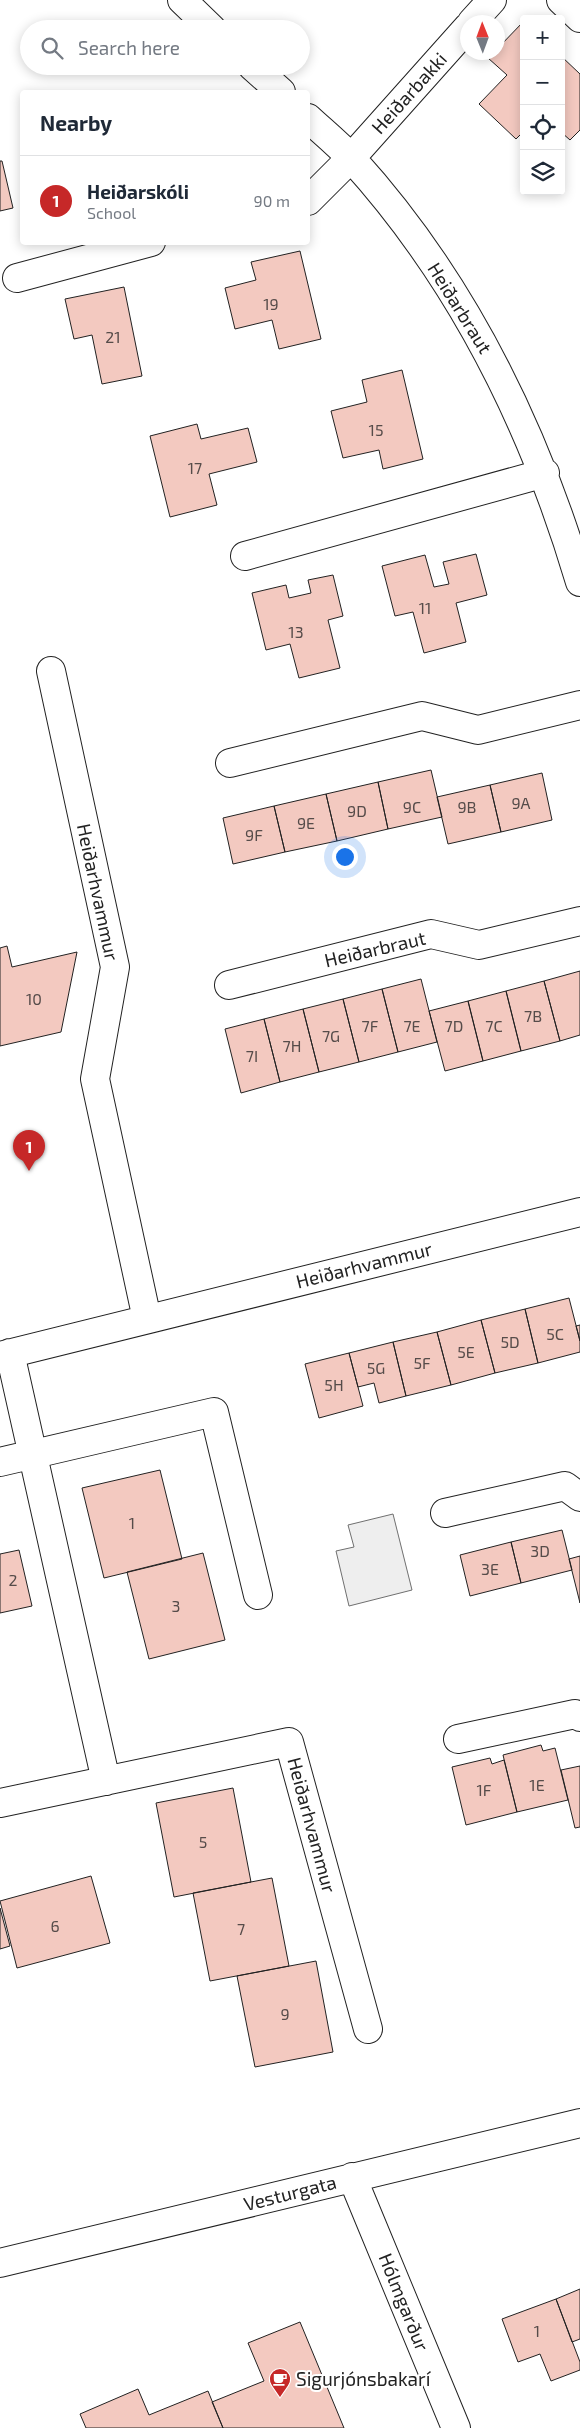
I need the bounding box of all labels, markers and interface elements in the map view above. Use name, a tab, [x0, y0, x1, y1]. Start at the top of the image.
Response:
north arrow	[460, 15, 505, 60]
map controls	[520, 15, 565, 195]
button: +	[520, 15, 565, 60]
search box	[20, 20, 310, 75]
icon: search	[38, 34, 66, 62]
text: Search here	[78, 36, 180, 59]
street label: Heiðarbakki	[366, 47, 451, 138]
button: −	[520, 60, 565, 105]
button: locate	[520, 105, 565, 150]
text: Nearby	[40, 110, 112, 135]
button: layers	[520, 150, 565, 195]
text: Heiðarskóli	[87, 180, 189, 203]
text: 1	[53, 191, 59, 210]
text: 90 m	[254, 191, 290, 210]
text: School	[87, 203, 136, 222]
street label: Heiðarbraut	[423, 258, 497, 358]
house number: 19	[263, 294, 279, 313]
house number: 21	[105, 327, 121, 346]
house number: 15	[369, 420, 383, 439]
house number: 17	[188, 458, 202, 477]
house number: 11	[419, 598, 431, 617]
house number: 13	[288, 622, 304, 641]
house number: 9A	[511, 793, 531, 812]
house number: 9C	[403, 797, 421, 816]
house number: 9B	[457, 797, 477, 816]
house number: 9D	[347, 801, 367, 820]
house number: 9E	[297, 813, 315, 832]
street label: Heiðarhvammur	[73, 821, 124, 963]
house number: 9F	[245, 825, 263, 844]
your location	[332, 844, 358, 870]
street label: Heiðarbraut	[322, 926, 428, 971]
house number: 10	[26, 989, 42, 1008]
house number: 7B	[524, 1006, 542, 1025]
house number: 7F	[362, 1016, 379, 1035]
house number: 7E	[403, 1016, 421, 1035]
house number: 7D	[445, 1016, 463, 1035]
house number: 7C	[485, 1016, 503, 1035]
house number: 7G	[322, 1026, 340, 1045]
house number: 7H	[283, 1036, 301, 1055]
house number: 7I	[246, 1046, 258, 1065]
pin: 1	[13, 1130, 45, 1171]
street label: Heiðarhvammur	[294, 1236, 435, 1293]
house number: 5C	[546, 1324, 564, 1343]
house number: 5D	[500, 1332, 520, 1351]
house number: 5E	[457, 1342, 475, 1361]
house number: 5F	[413, 1353, 431, 1372]
house number: 5G	[367, 1358, 385, 1377]
house number: 5H	[324, 1375, 344, 1394]
house number: 1	[129, 1513, 135, 1532]
house number: 3D	[530, 1541, 550, 1560]
house number: 3E	[481, 1559, 499, 1578]
house number: 2	[9, 1570, 18, 1589]
house number: 3	[172, 1596, 180, 1615]
street label: Heiðarhvammur	[283, 1755, 342, 1895]
house number: 1E	[529, 1775, 545, 1794]
house number: 1F	[477, 1780, 492, 1799]
house number: 5	[199, 1832, 207, 1851]
house number: 6	[50, 1916, 60, 1935]
house number: 7	[237, 1919, 245, 1938]
house number: 9	[280, 2004, 290, 2023]
street label: Vesturgata	[241, 2170, 339, 2215]
street label: Hólmgarður	[374, 2250, 435, 2354]
house number: 1	[534, 2321, 540, 2340]
cafe icon: Sigurjónsbakarí	[268, 2367, 292, 2398]
place label: Sigurjónsbakarí	[296, 2367, 432, 2390]

